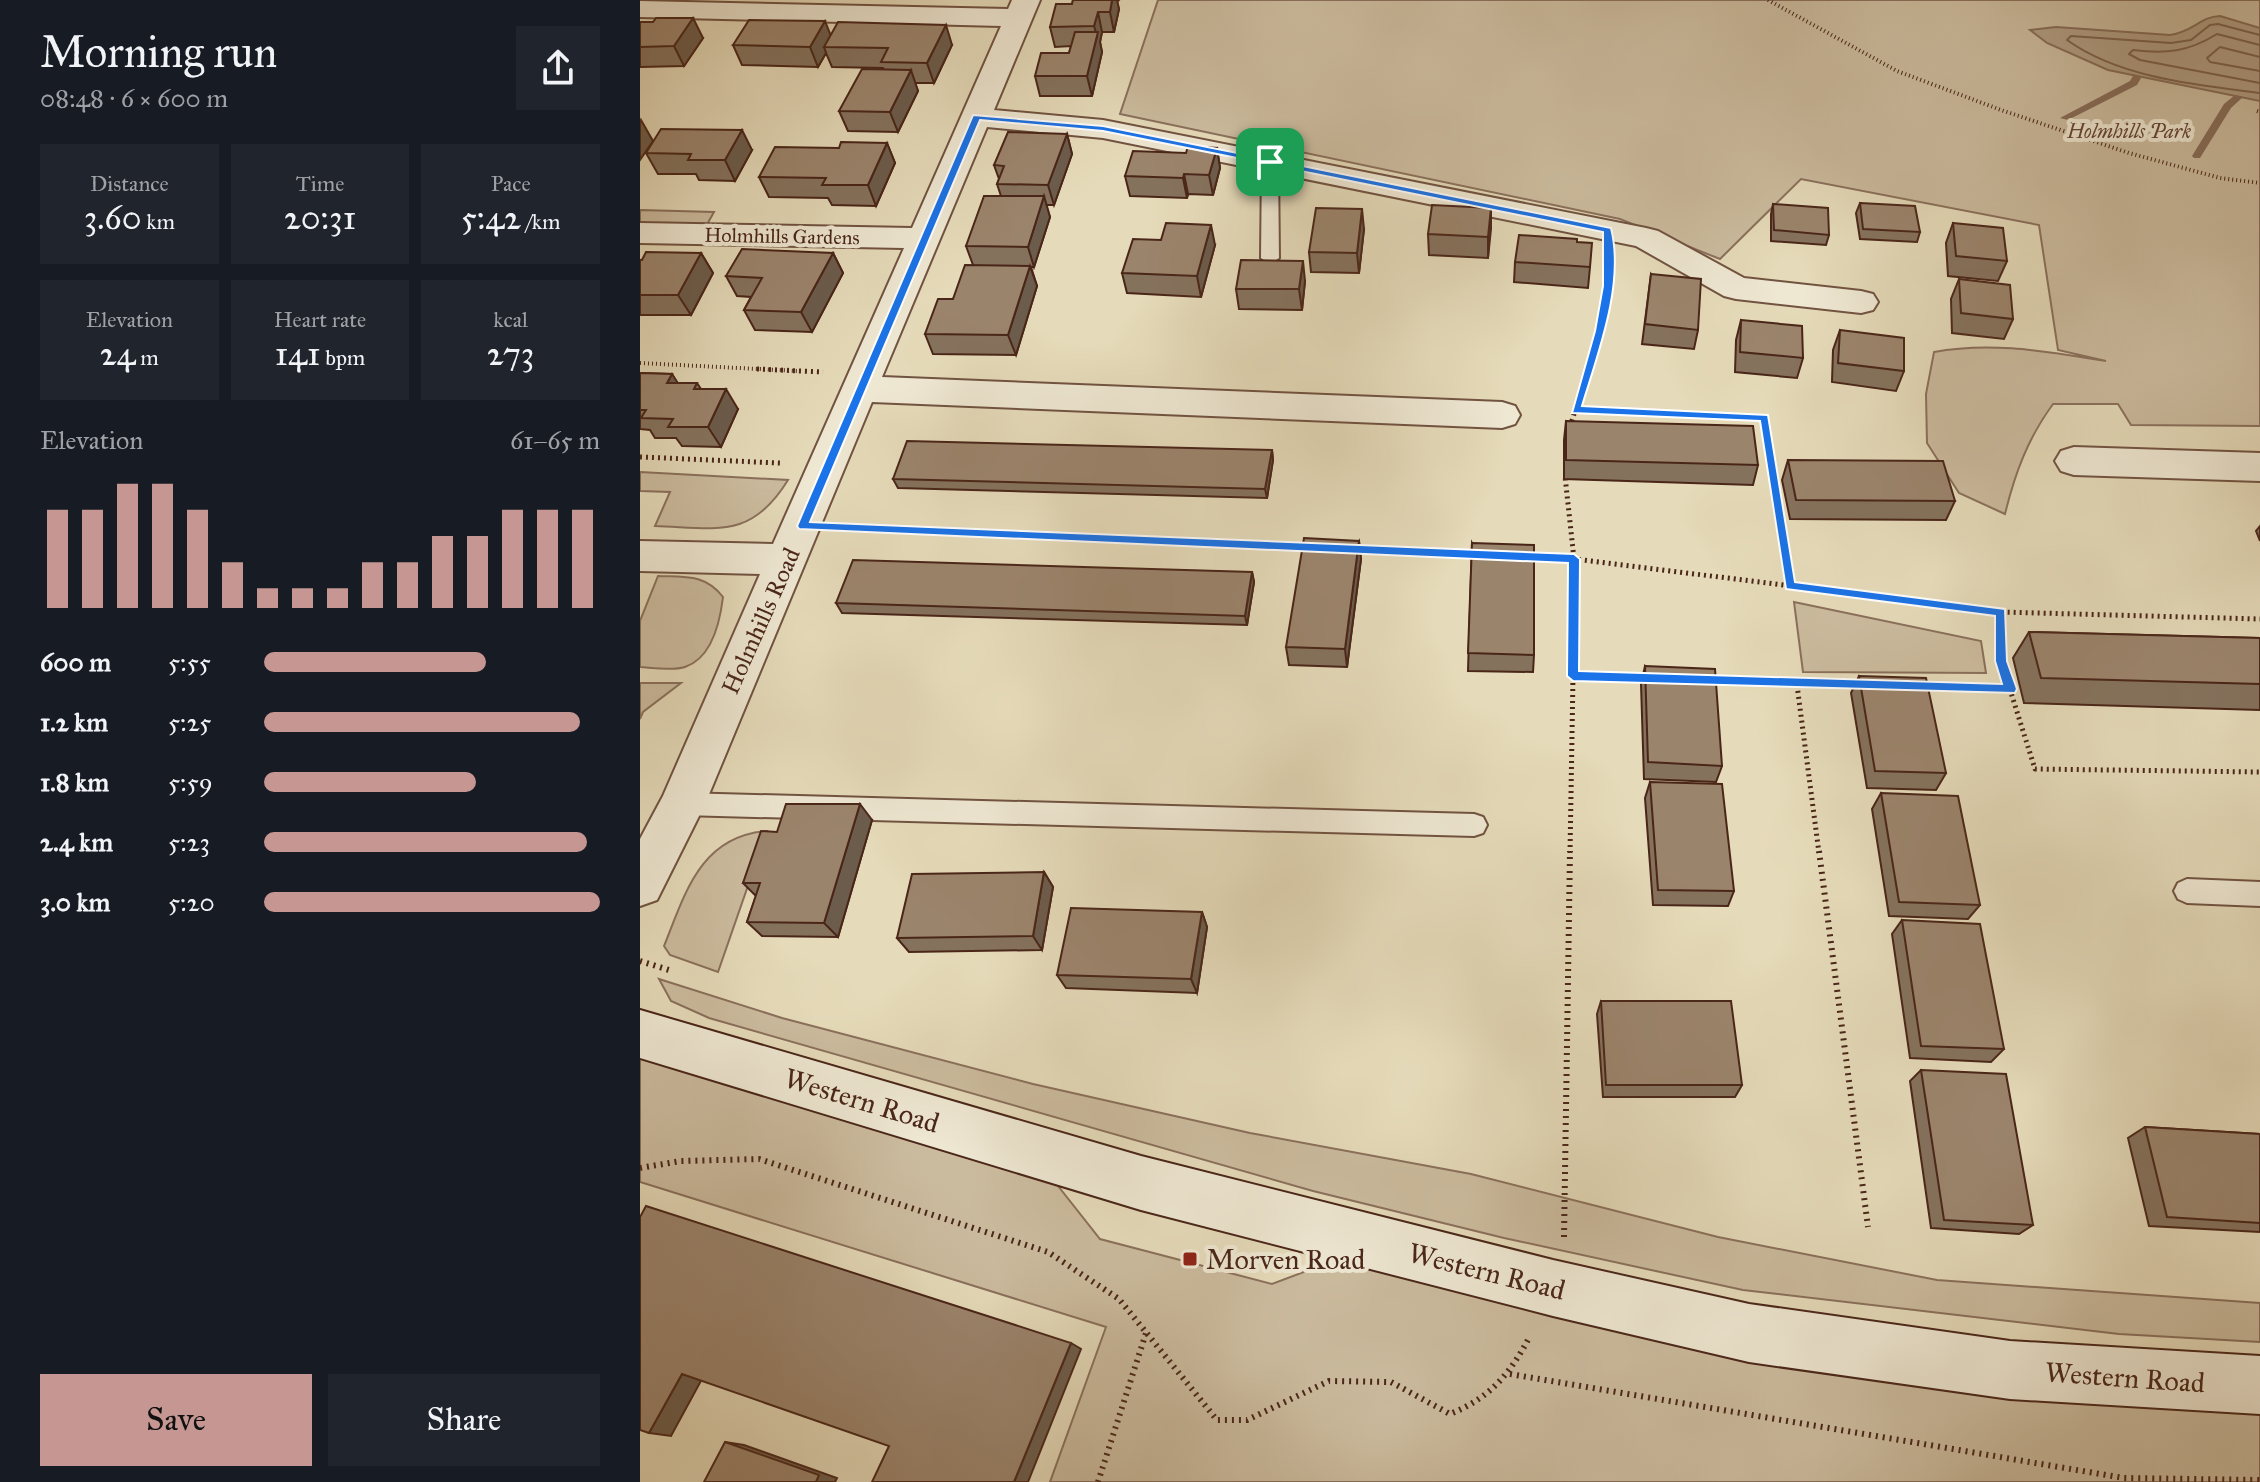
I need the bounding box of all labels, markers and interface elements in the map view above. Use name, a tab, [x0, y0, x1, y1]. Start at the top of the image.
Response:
text: Morning run	[40, 25, 277, 79]
button: share	[516, 26, 600, 110]
text: 08:48 · 6 × 600 m	[40, 82, 228, 114]
park label: Holmhills Park	[2066, 119, 2191, 143]
pin	[1236, 128, 1304, 196]
icon: arrive	[1248, 140, 1292, 184]
text: Distance	[90, 170, 169, 197]
text: Time	[296, 170, 344, 197]
text: Pace	[491, 170, 531, 197]
text: 3.60	[84, 197, 142, 238]
text: 20:31	[284, 197, 356, 238]
text: 5:42	[461, 197, 521, 238]
text: km	[142, 208, 175, 235]
text: /km	[521, 208, 560, 235]
street label: Holmhills Gardens	[704, 223, 860, 249]
text: Elevation	[86, 306, 173, 333]
text: Heart rate	[274, 306, 366, 333]
text: kcal	[493, 306, 528, 333]
text: 24	[100, 333, 136, 374]
text: 141	[275, 333, 320, 374]
text: 273	[487, 333, 534, 374]
text: m	[136, 344, 159, 371]
text: bpm	[320, 344, 365, 371]
text: Elevation	[40, 424, 143, 456]
text: 61–65 m	[510, 424, 600, 456]
street label: Holmhills Road	[715, 543, 807, 699]
text: 600 m	[40, 646, 111, 678]
text: 5:55	[168, 646, 211, 678]
text: 1.2 km	[40, 706, 108, 738]
text: 5:25	[168, 706, 211, 738]
text: 1.8 km	[40, 766, 109, 798]
text: 5:59	[168, 766, 213, 798]
text: 2.4 km	[40, 826, 113, 858]
text: 5:23	[168, 826, 210, 858]
text: 3.0 km	[40, 886, 110, 918]
text: 5:20	[168, 886, 215, 918]
street label: Western Road	[780, 1060, 944, 1141]
street label: Western Road	[1405, 1235, 1569, 1308]
place label: Morven Road	[1206, 1242, 1365, 1277]
marker: Morven Road	[1181, 1250, 1199, 1268]
street label: Western Road	[2044, 1354, 2206, 1401]
button: Save	[40, 1374, 312, 1466]
button: Share	[328, 1374, 600, 1466]

